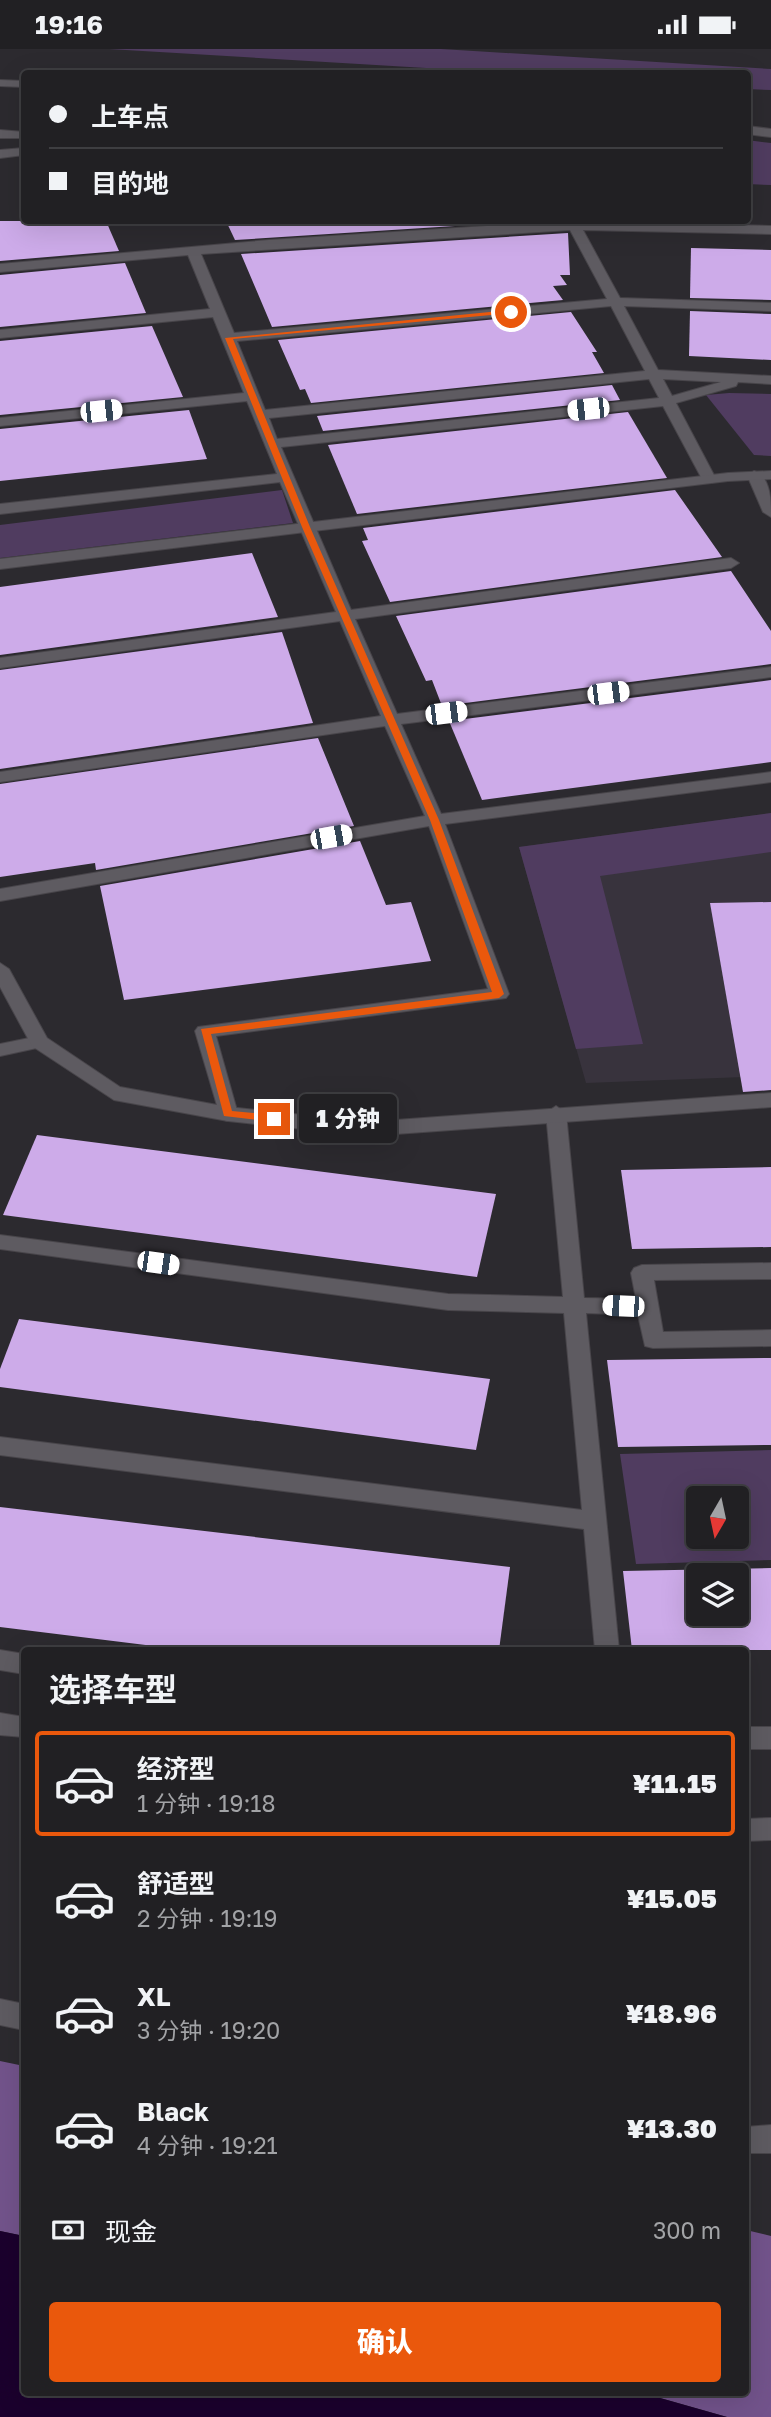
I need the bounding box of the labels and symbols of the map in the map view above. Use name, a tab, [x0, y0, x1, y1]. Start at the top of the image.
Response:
route start	[495, 296, 527, 328]
car	[567, 396, 610, 422]
car	[80, 398, 123, 424]
car	[586, 680, 631, 706]
car	[424, 700, 469, 726]
car	[309, 823, 354, 851]
callout: 1 分钟	[298, 1095, 396, 1143]
route end	[258, 1103, 290, 1135]
car	[136, 1250, 181, 1276]
car	[602, 1295, 645, 1317]
north arrow	[686, 1486, 749, 1549]

